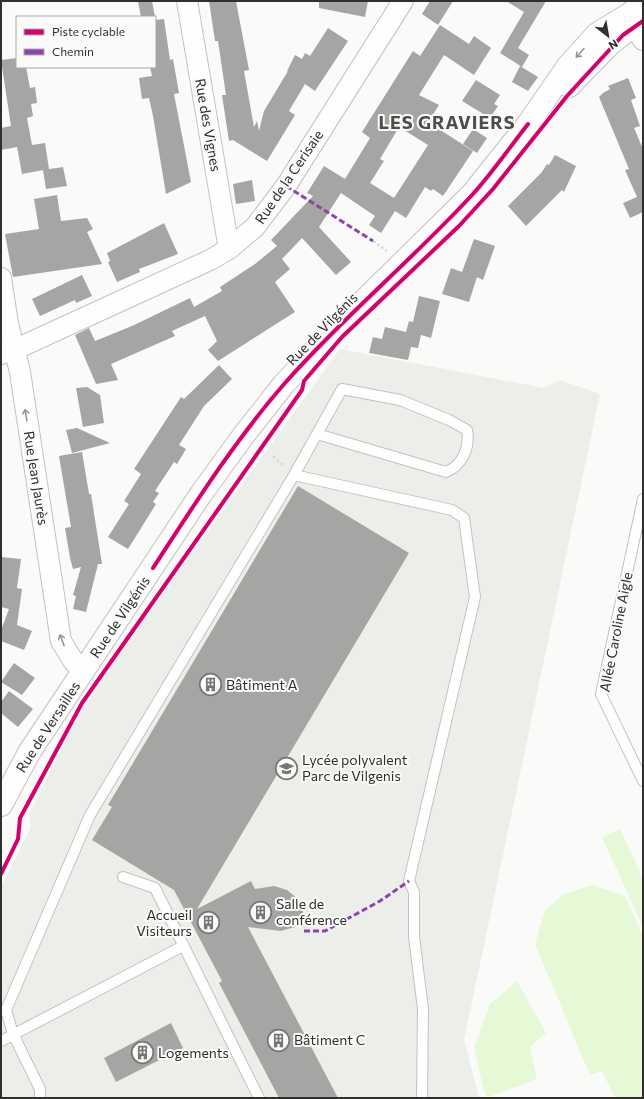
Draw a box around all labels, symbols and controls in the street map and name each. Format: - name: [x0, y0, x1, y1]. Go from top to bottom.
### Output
- legend: [16, 16, 156, 68]
- north arrow: [588, 16, 628, 56]
- text: Piste cyclable: [52, 24, 125, 38]
- text: N: [607, 37, 620, 53]
- text: Chemin: [52, 44, 94, 58]
- one-way arrow: [575, 48, 584, 58]
- street label: Rue des Vignes: [192, 77, 225, 173]
- district label: LES GRAVIERS: [379, 111, 516, 133]
- street label: Rue de la Cerisaie: [251, 126, 326, 227]
- street label: Rue de Vilgénis: [283, 289, 361, 369]
- one-way arrow: [22, 409, 30, 422]
- street label: Rue Jean Jaurès: [21, 430, 52, 526]
- street label: Allée Caroline Aigle: [596, 570, 635, 693]
- street label: Rue de Vilgénis: [86, 573, 153, 661]
- one-way arrow: [58, 633, 65, 646]
- building icon: Bâtiment A: [198, 672, 224, 698]
- place label: Bâtiment A: [226, 676, 298, 693]
- street label: Rue de Versailles: [12, 678, 83, 775]
- place label: Lycée polyvalent Parc de Vilgenis: [302, 751, 408, 784]
- school or university icon: Lycée polyvalent Parc de Vilgenis: [274, 755, 300, 781]
- place label: Salle de conférence: [276, 895, 347, 928]
- building icon: Salle de conférence: [248, 899, 274, 925]
- place label: Accueil Visiteurs: [136, 906, 192, 939]
- building icon: Accueil Visiteurs: [195, 910, 221, 936]
- building icon: Bâtiment C: [265, 1027, 291, 1053]
- place label: Bâtiment C: [294, 1031, 365, 1048]
- building icon: Logements: [130, 1040, 156, 1066]
- place label: Logements: [158, 1044, 229, 1061]

